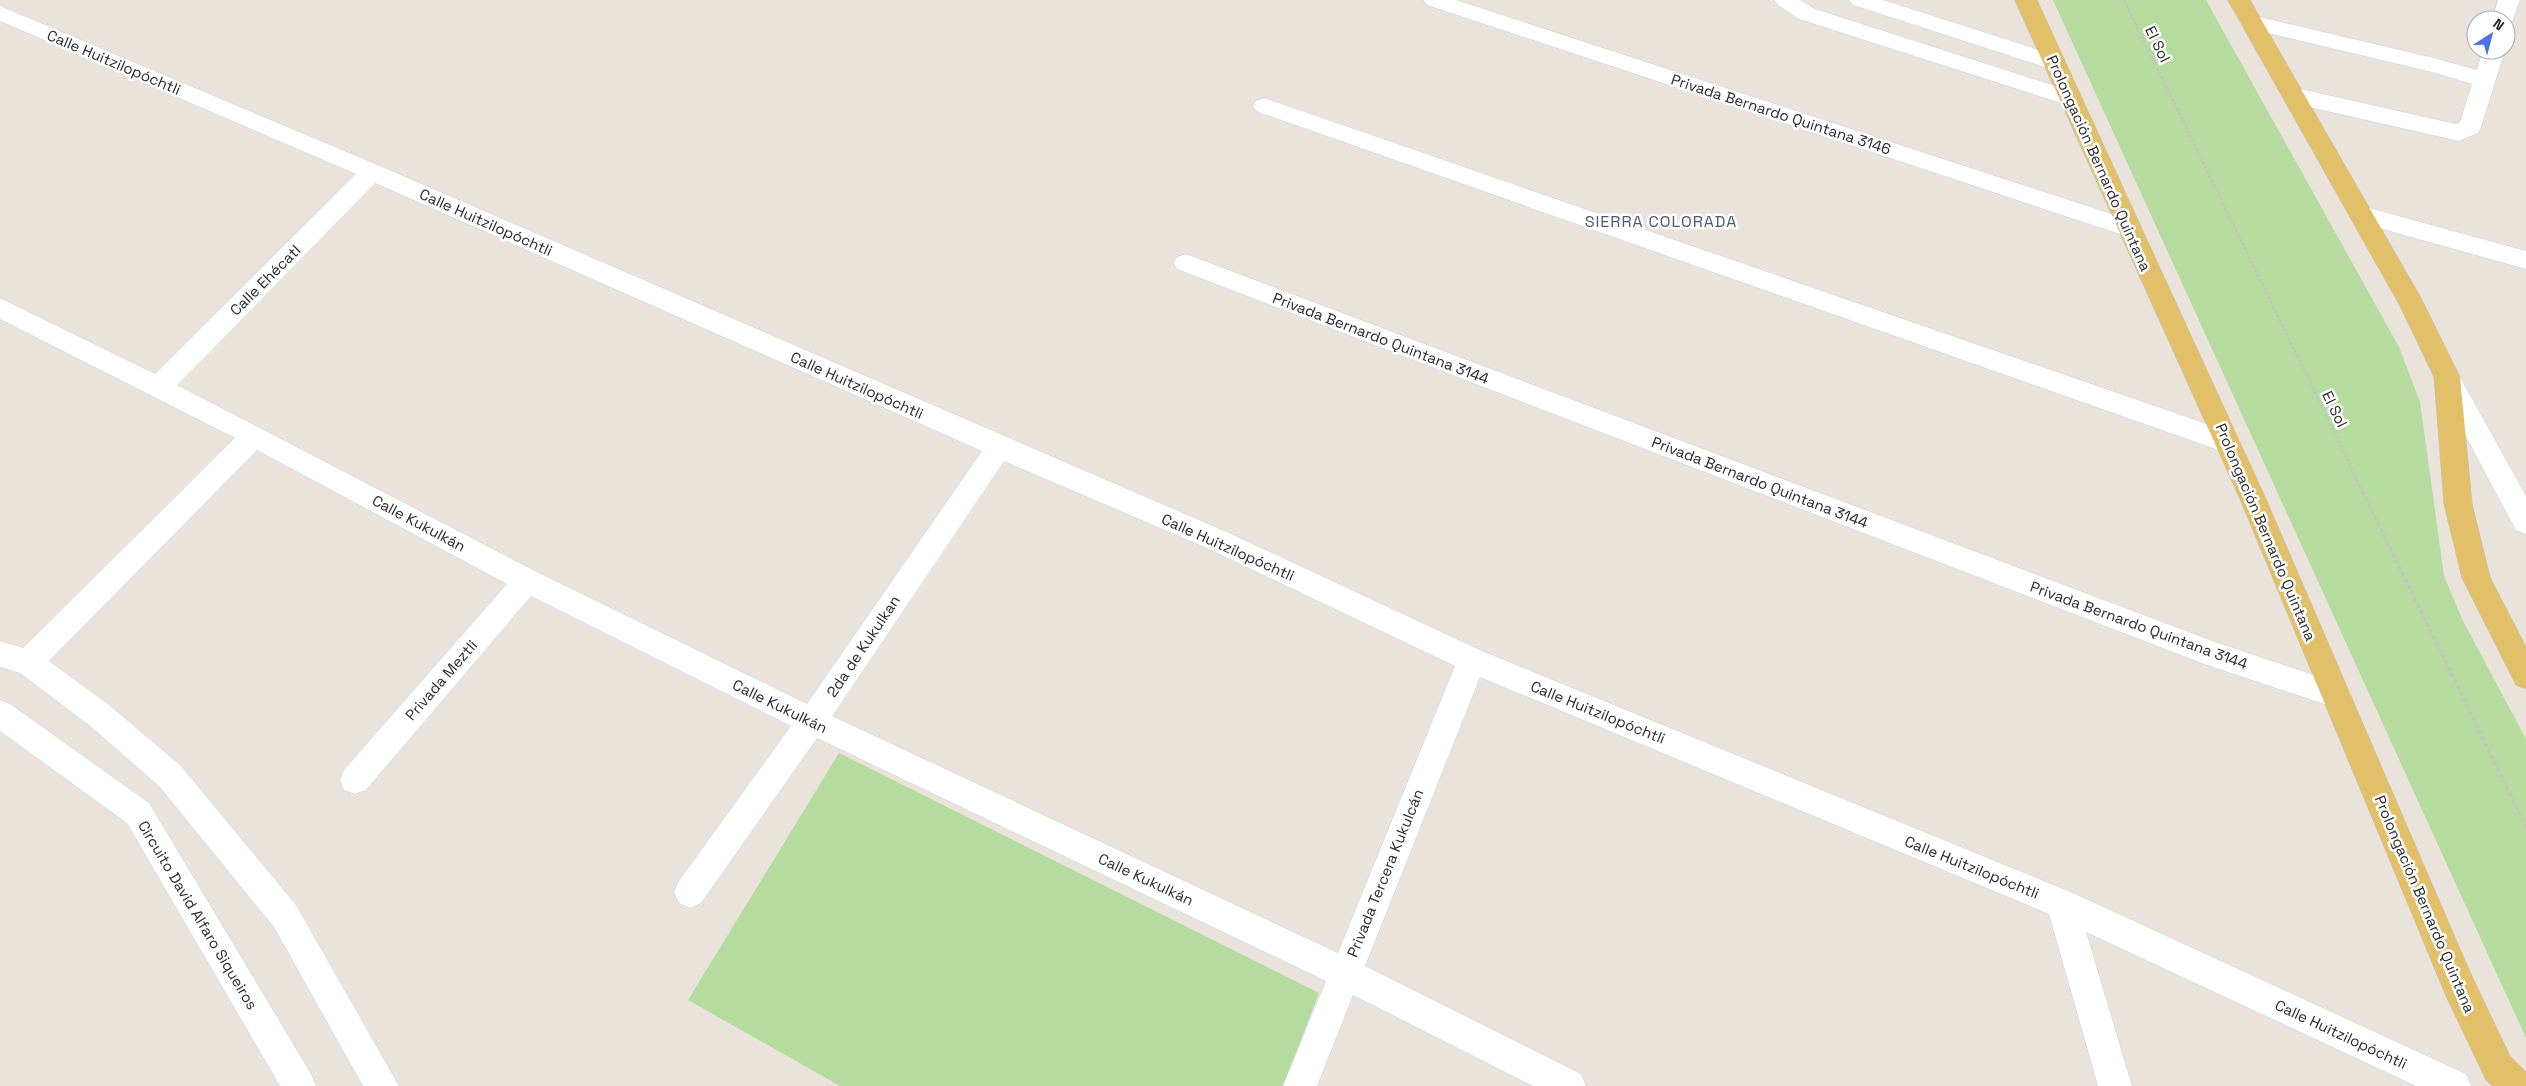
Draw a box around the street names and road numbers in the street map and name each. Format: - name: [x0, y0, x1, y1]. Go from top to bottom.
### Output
- street label: El Sol: [2141, 23, 2175, 65]
- street label: Calle Huitzilopóchtli: [44, 25, 184, 99]
- street label: Prolongación Bernardo Quintana: [2043, 52, 2156, 274]
- street label: Privada Bernardo Quintana 3146: [1669, 69, 1893, 159]
- street label: Calle Huitzilopóchtli: [417, 184, 555, 260]
- street label: Calle Ehécatl: [226, 241, 304, 319]
- street label: Privada Bernardo Quintana 3144: [1270, 288, 1492, 388]
- street label: Calle Huitzilopóchtli: [788, 347, 926, 423]
- street label: El Sol: [2318, 388, 2352, 430]
- street label: Prolongación Bernardo Quintana: [2211, 420, 2321, 644]
- street label: Privada Bernardo Quintana 3144: [1649, 432, 1871, 532]
- street label: Calle Kukulkán: [369, 490, 469, 556]
- street label: Calle Huitzilopóchtli: [1159, 509, 1297, 585]
- street label: Privada Bernardo Quintana 3144: [2028, 577, 2250, 673]
- street label: 2da de Kukulkan: [822, 592, 904, 700]
- street label: Privada Meztli: [401, 636, 481, 724]
- street label: Calle Kukulkán: [729, 675, 831, 737]
- street label: Calle Huitzilopóchtli: [1528, 676, 1668, 748]
- street label: Privada Tercera Kukulcán: [1343, 786, 1427, 960]
- street label: Prolongación Bernardo Quintana: [2370, 792, 2480, 1016]
- street label: Circuito David Alfaro Siqueiros: [134, 817, 262, 1013]
- street label: Calle Huitzilopóchtli: [1902, 831, 2042, 903]
- street label: Calle Kukulkán: [1095, 849, 1197, 909]
- street label: Calle Huitzilopóchtli: [2272, 995, 2410, 1073]

